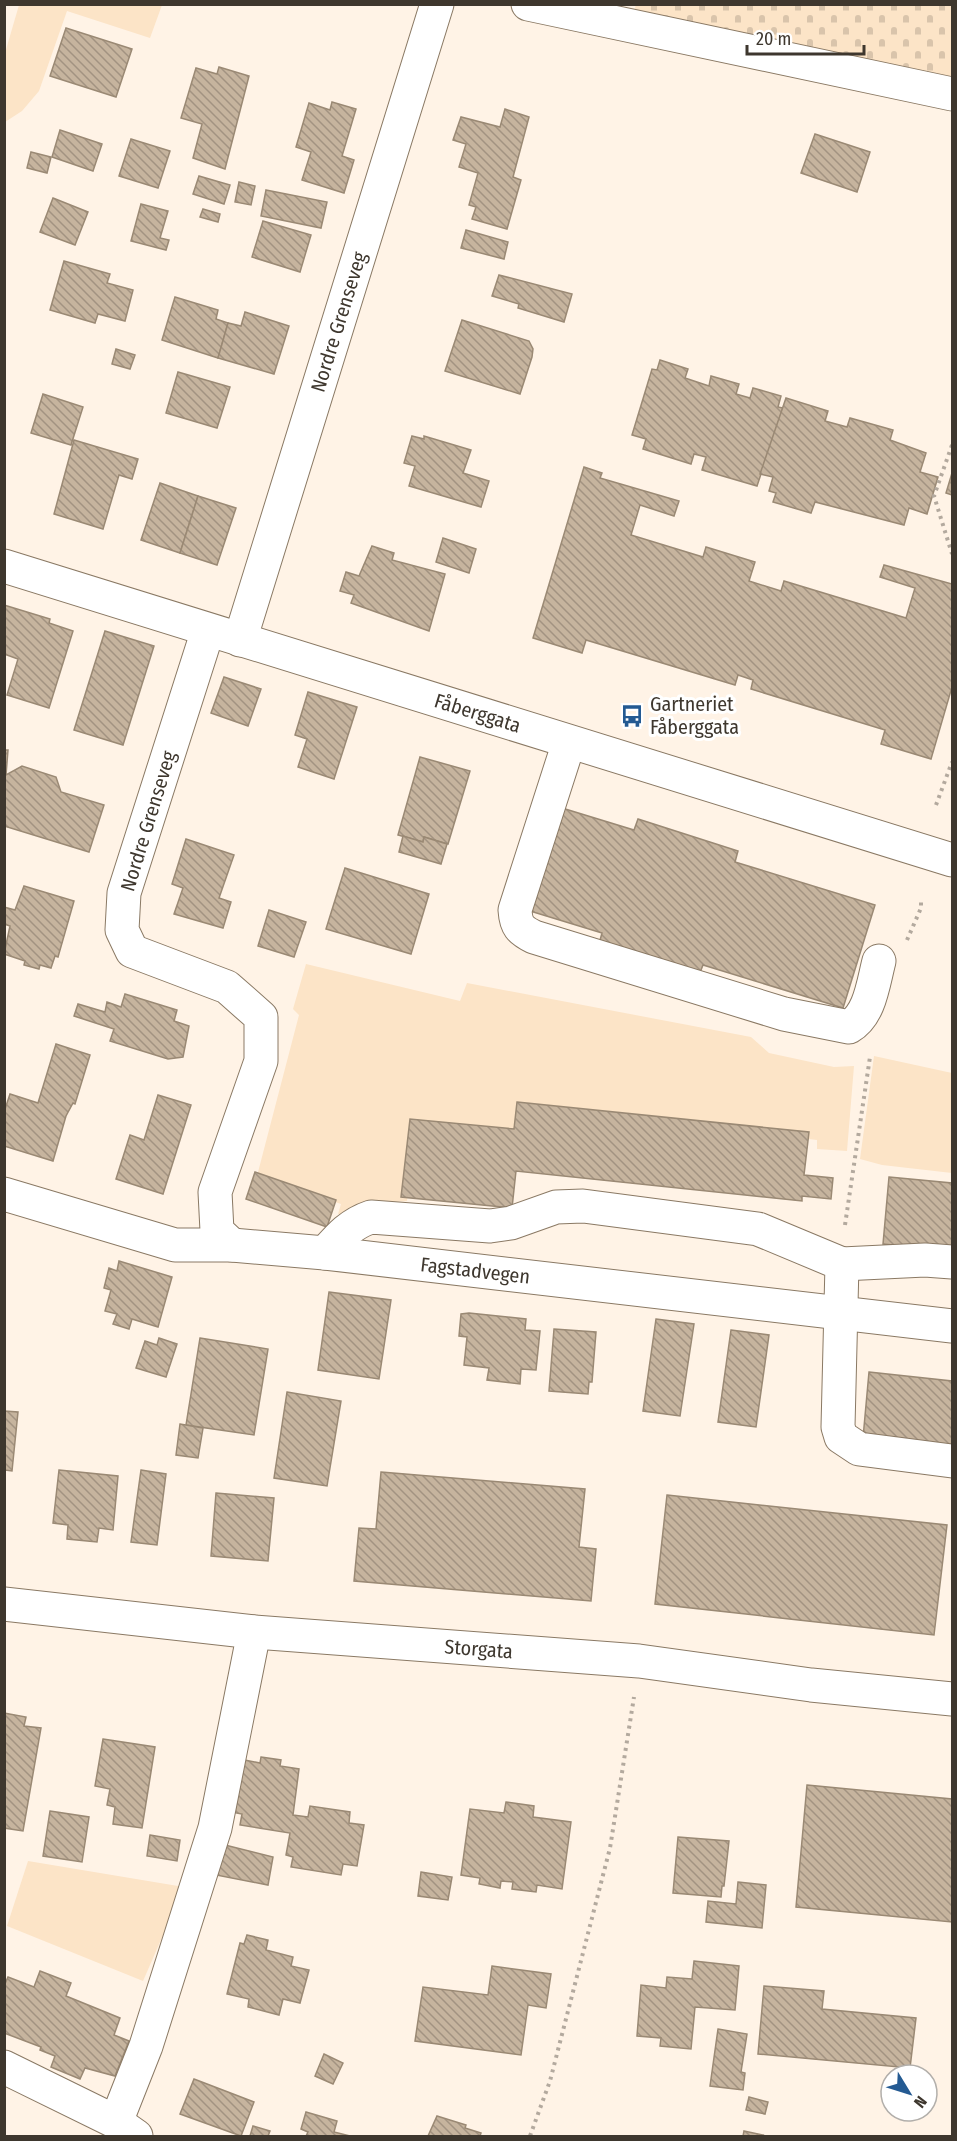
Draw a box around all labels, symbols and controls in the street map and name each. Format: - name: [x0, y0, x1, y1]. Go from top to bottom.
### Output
- scale bar: [747, 18, 864, 56]
- text: 20 m: [756, 28, 791, 50]
- street label: Nordre Grenseveg: [306, 248, 372, 395]
- street label: Fåberggata: [432, 688, 524, 738]
- place label: Gartneriet Fåberggata: [650, 692, 739, 739]
- bus stop icon: Gartneriet Fåberggata: [619, 703, 645, 729]
- street label: Nordre Grenseveg: [115, 747, 181, 894]
- street label: Fagstadvegen: [419, 1252, 531, 1289]
- street label: Storgata: [444, 1634, 514, 1663]
- north arrow: [879, 2063, 939, 2123]
- text: N: [910, 2092, 931, 2112]

